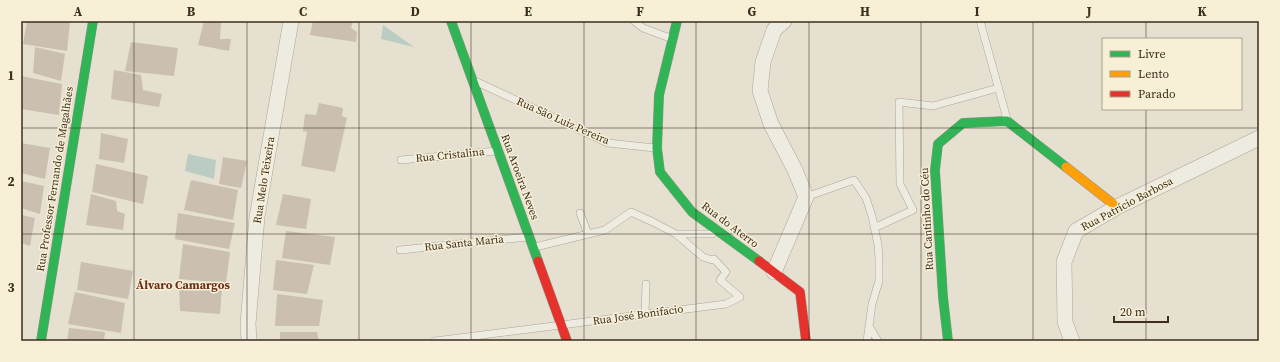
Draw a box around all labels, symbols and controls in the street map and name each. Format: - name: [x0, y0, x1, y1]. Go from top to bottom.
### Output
- text: A: [74, 3, 83, 20]
- text: B: [187, 3, 196, 20]
- text: C: [299, 3, 307, 20]
- text: D: [410, 3, 420, 20]
- text: E: [524, 3, 532, 20]
- text: F: [636, 3, 644, 20]
- text: G: [748, 3, 757, 20]
- text: H: [860, 3, 870, 20]
- text: I: [974, 3, 980, 20]
- text: J: [1085, 3, 1092, 20]
- text: K: [1197, 3, 1207, 20]
- legend: [1102, 38, 1242, 110]
- text: Livre: [1138, 46, 1166, 62]
- text: Lento: [1138, 66, 1169, 82]
- text: 1: [7, 67, 15, 84]
- street label: Rua Professor Fernando de Magalhães: [33, 85, 77, 273]
- text: Parado: [1138, 86, 1176, 102]
- street label: Rua São Luiz Pereira: [514, 94, 612, 148]
- street label: Rua Aroeira Neves: [498, 132, 543, 222]
- street label: Rua Melo Teixeira: [250, 135, 278, 225]
- street label: Rua Cristalina: [415, 144, 486, 166]
- street label: Rua Cantinho do Céu: [917, 166, 937, 271]
- text: 2: [7, 173, 15, 190]
- street label: Rua Patrício Barbosa: [1078, 173, 1176, 235]
- street label: Rua do Aterro: [698, 199, 762, 251]
- street label: Rua Santa Maria: [423, 231, 505, 255]
- district label: Álvaro Camargos: [136, 277, 230, 293]
- text: 3: [7, 279, 15, 296]
- scale bar: [1114, 298, 1168, 324]
- street label: Rua José Bonifacio: [592, 301, 684, 329]
- text: 20 m: [1120, 304, 1146, 320]

